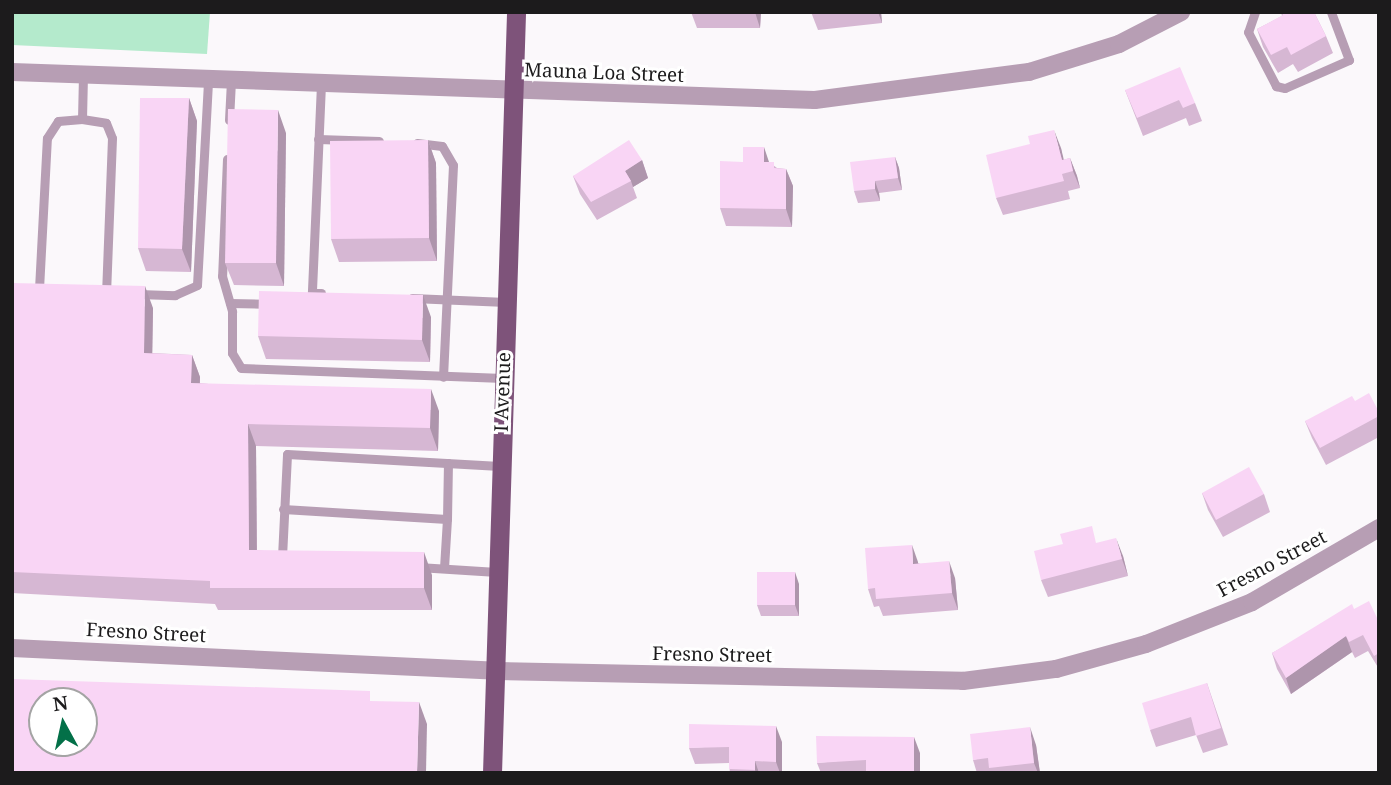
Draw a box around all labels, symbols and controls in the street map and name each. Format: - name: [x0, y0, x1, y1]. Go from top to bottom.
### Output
- street label: Mauna Loa Street: [524, 59, 684, 87]
- street label: I Avenue: [490, 352, 516, 432]
- street label: Fresno Street: [1214, 526, 1330, 602]
- street label: Fresno Street: [85, 618, 207, 648]
- street label: Fresno Street: [652, 643, 772, 667]
- north arrow: [28, 687, 98, 757]
- text: N: [51, 689, 70, 717]

